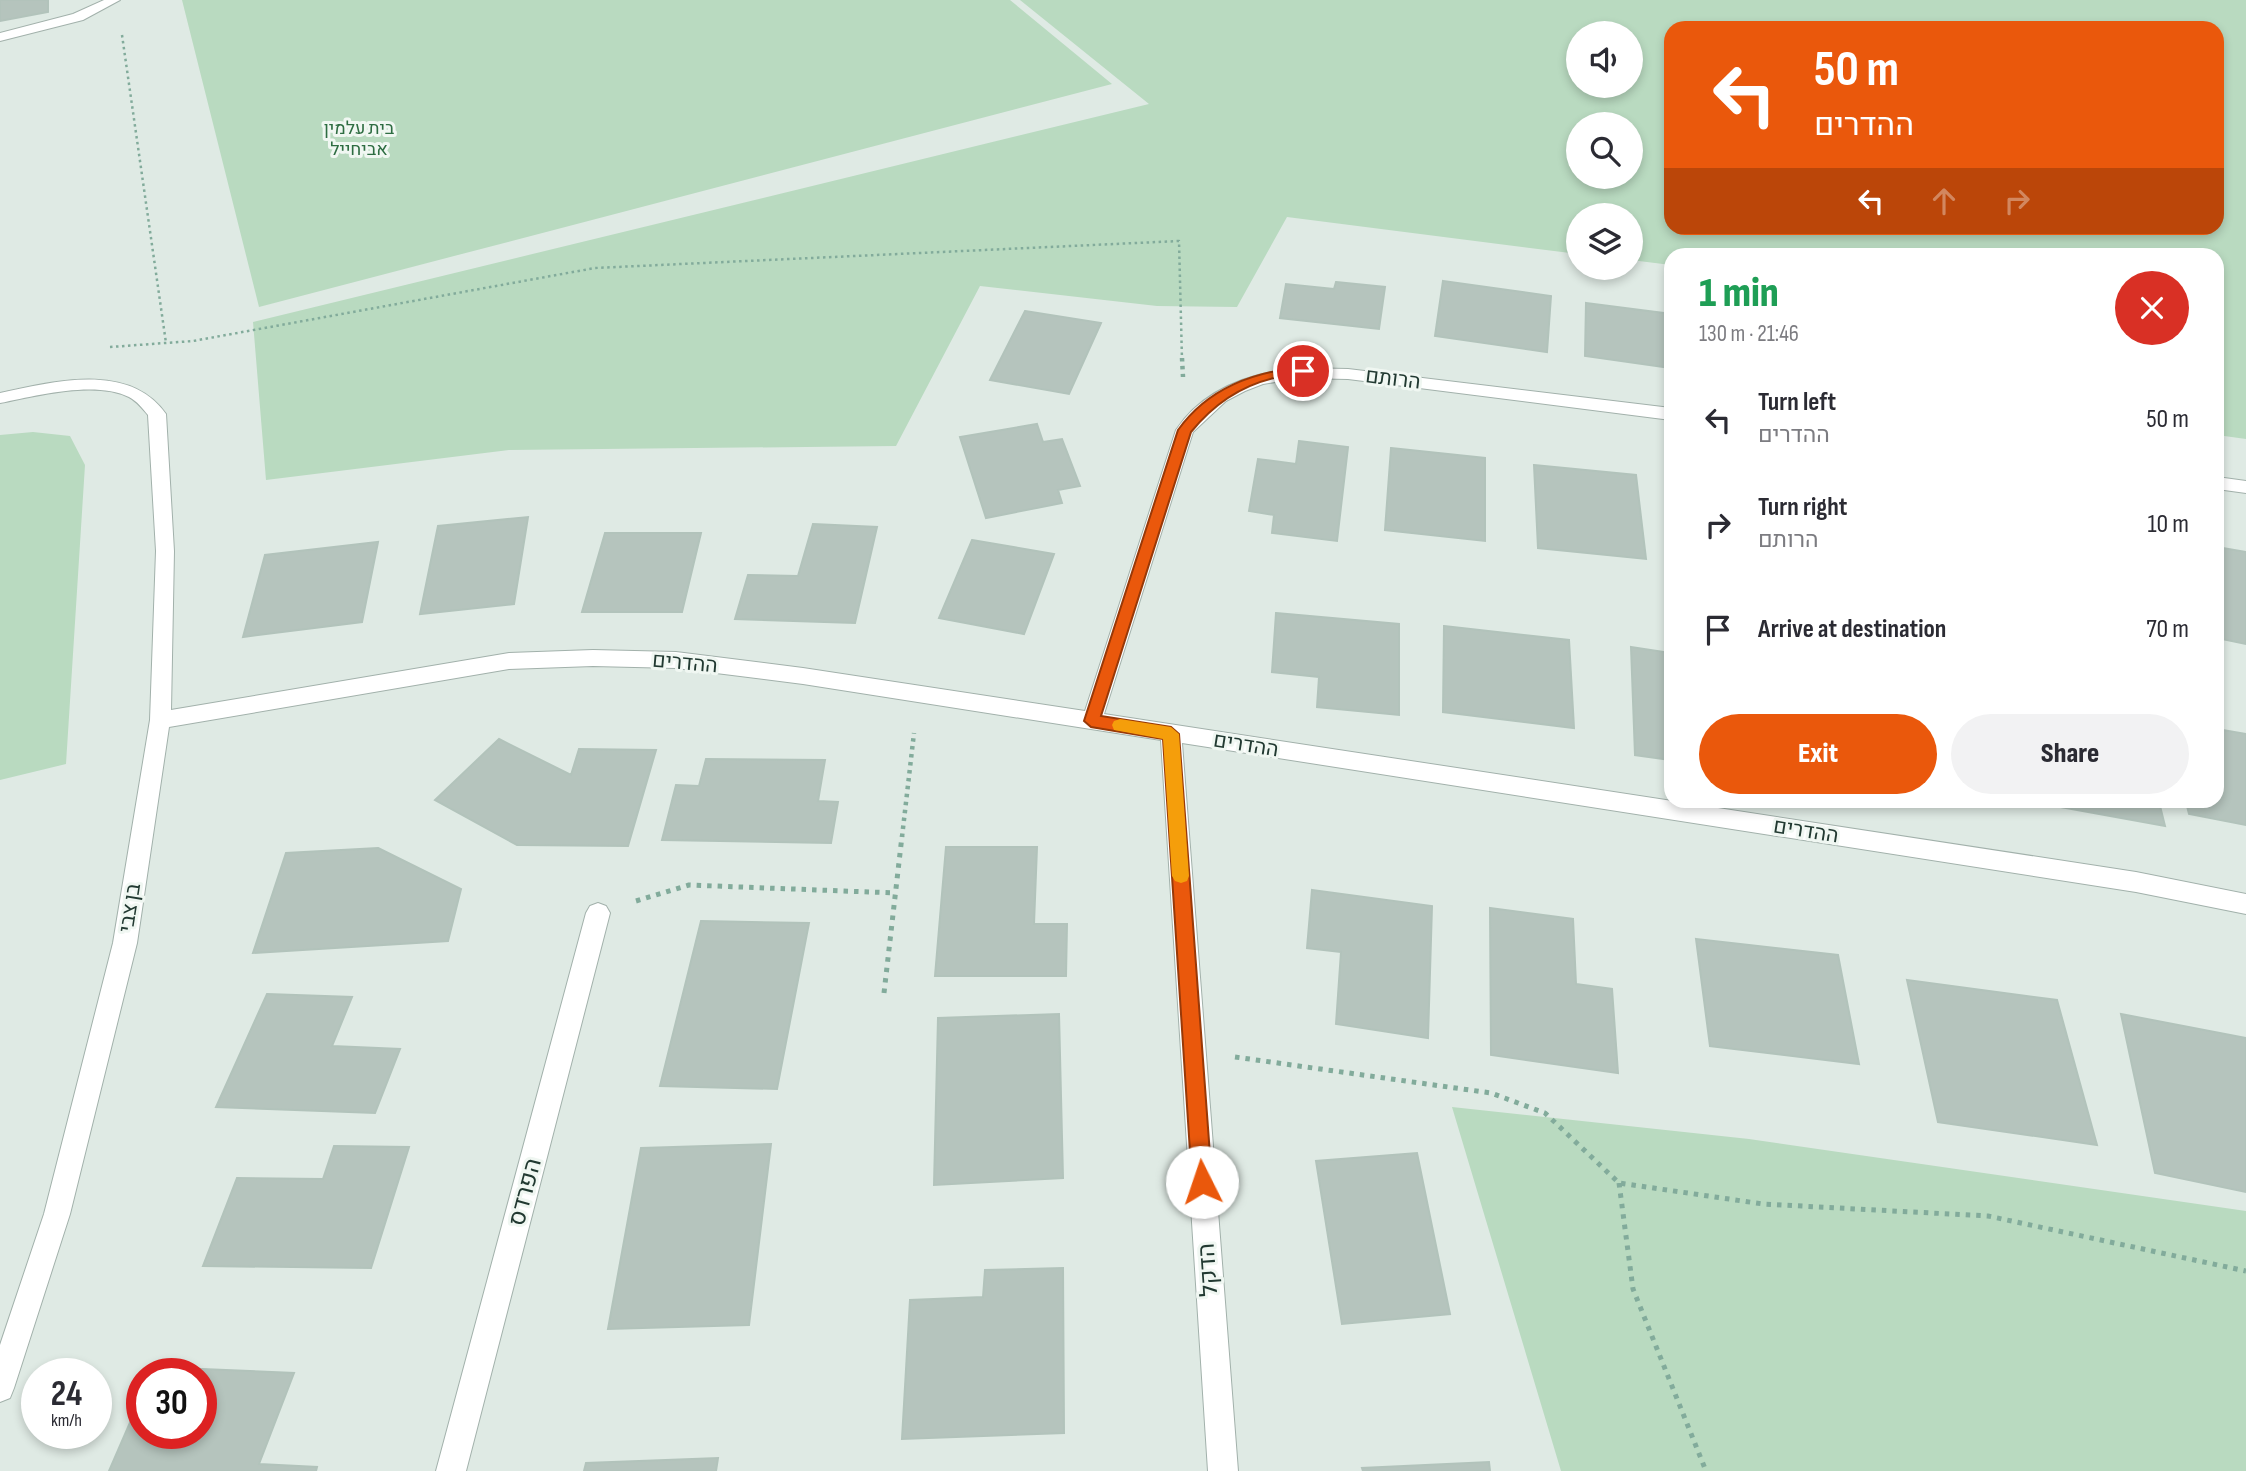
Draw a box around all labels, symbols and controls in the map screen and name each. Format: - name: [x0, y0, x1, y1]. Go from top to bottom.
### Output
- map controls: [1566, 21, 1643, 280]
- button: sound: [1566, 21, 1643, 98]
- text: 50 m: [1814, 41, 1899, 100]
- icon: left: [1699, 49, 1790, 140]
- text: ההדרים: [1814, 106, 1914, 145]
- button: search: [1566, 112, 1643, 189]
- park label: בית עלמין אביחייל: [324, 118, 395, 160]
- icon: left: [1852, 182, 1890, 220]
- icon: ahead: [1925, 182, 1963, 220]
- icon: right: [1998, 182, 2036, 220]
- button: layers: [1566, 203, 1643, 280]
- text: 1 min: [1699, 268, 1779, 319]
- button: close: [2115, 271, 2189, 345]
- text: 130 m · 21:46: [1699, 320, 1799, 348]
- pin: [1273, 341, 1333, 401]
- icon: arrive: [1284, 352, 1322, 390]
- street label: הרותם: [1364, 363, 1422, 395]
- text: Turn left: [1758, 387, 1836, 418]
- icon: left: [1699, 401, 1737, 439]
- text: 50 m: [2146, 404, 2189, 435]
- text: ההדרים: [1758, 421, 1830, 449]
- text: Turn right: [1758, 492, 1847, 523]
- icon: right: [1699, 506, 1737, 544]
- text: 10 m: [2147, 509, 2189, 540]
- text: הרותם: [1758, 526, 1819, 554]
- icon: arrive: [1699, 611, 1737, 649]
- text: Arrive at destination: [1758, 614, 1946, 645]
- text: 70 m: [2146, 614, 2189, 645]
- street label: ההדרים: [651, 648, 719, 678]
- button: Exit: [1699, 714, 1937, 794]
- button: Share: [1951, 714, 2189, 794]
- street label: ההדרים: [1212, 728, 1280, 762]
- street label: ההדרים: [1772, 814, 1840, 848]
- street label: בן צבי: [114, 882, 146, 934]
- position arrow: [1165, 1145, 1239, 1219]
- street label: הפרדס: [502, 1155, 548, 1229]
- street label: הדקל: [1192, 1242, 1224, 1298]
- speed limit sign: 30: [126, 1358, 217, 1449]
- text: 24: [51, 1373, 82, 1416]
- text: km/h: [51, 1410, 82, 1431]

